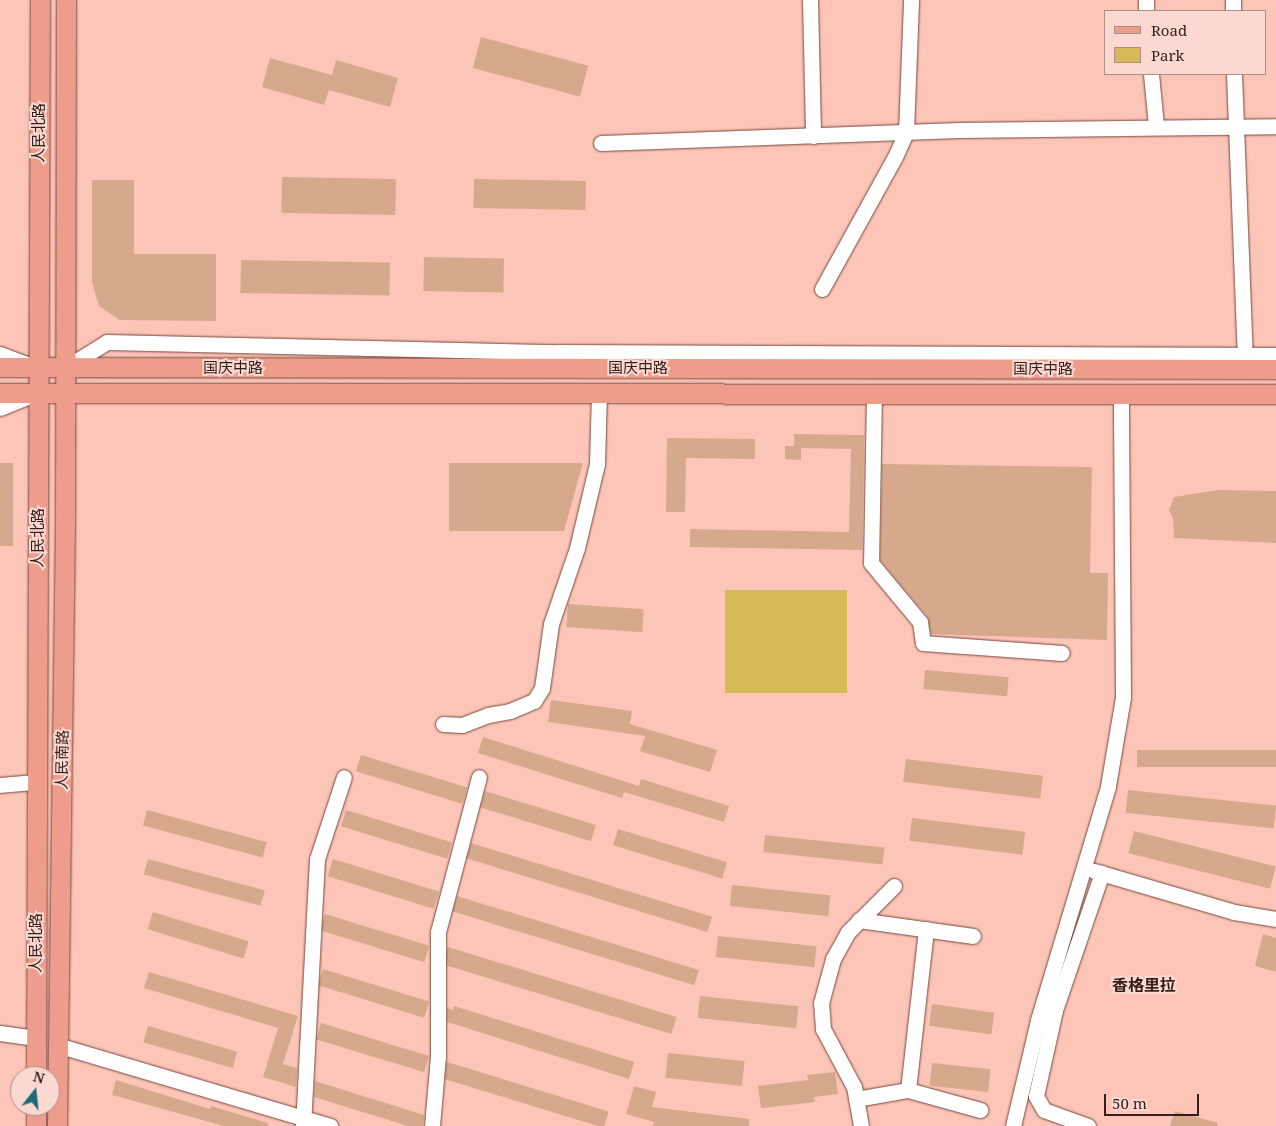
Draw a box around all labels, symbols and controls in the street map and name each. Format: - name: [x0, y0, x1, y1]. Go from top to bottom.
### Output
- legend: [1104, 10, 1266, 75]
- text: Road: [1151, 20, 1187, 40]
- text: Park: [1151, 45, 1184, 65]
- street label: 人民北路: [30, 103, 48, 163]
- street label: 国庆中路: [203, 359, 263, 377]
- street label: 国庆中路: [608, 359, 668, 377]
- street label: 国庆中路: [1013, 360, 1073, 378]
- street label: 人民北路: [29, 508, 47, 568]
- street label: 人民南路: [52, 730, 72, 790]
- street label: 人民北路: [27, 913, 45, 973]
- district label: 香格里拉: [1112, 975, 1176, 995]
- north arrow: [10, 1066, 60, 1116]
- text: N: [31, 1066, 47, 1088]
- scale bar: [1106, 1084, 1201, 1116]
- text: 50 m: [1112, 1093, 1147, 1113]

